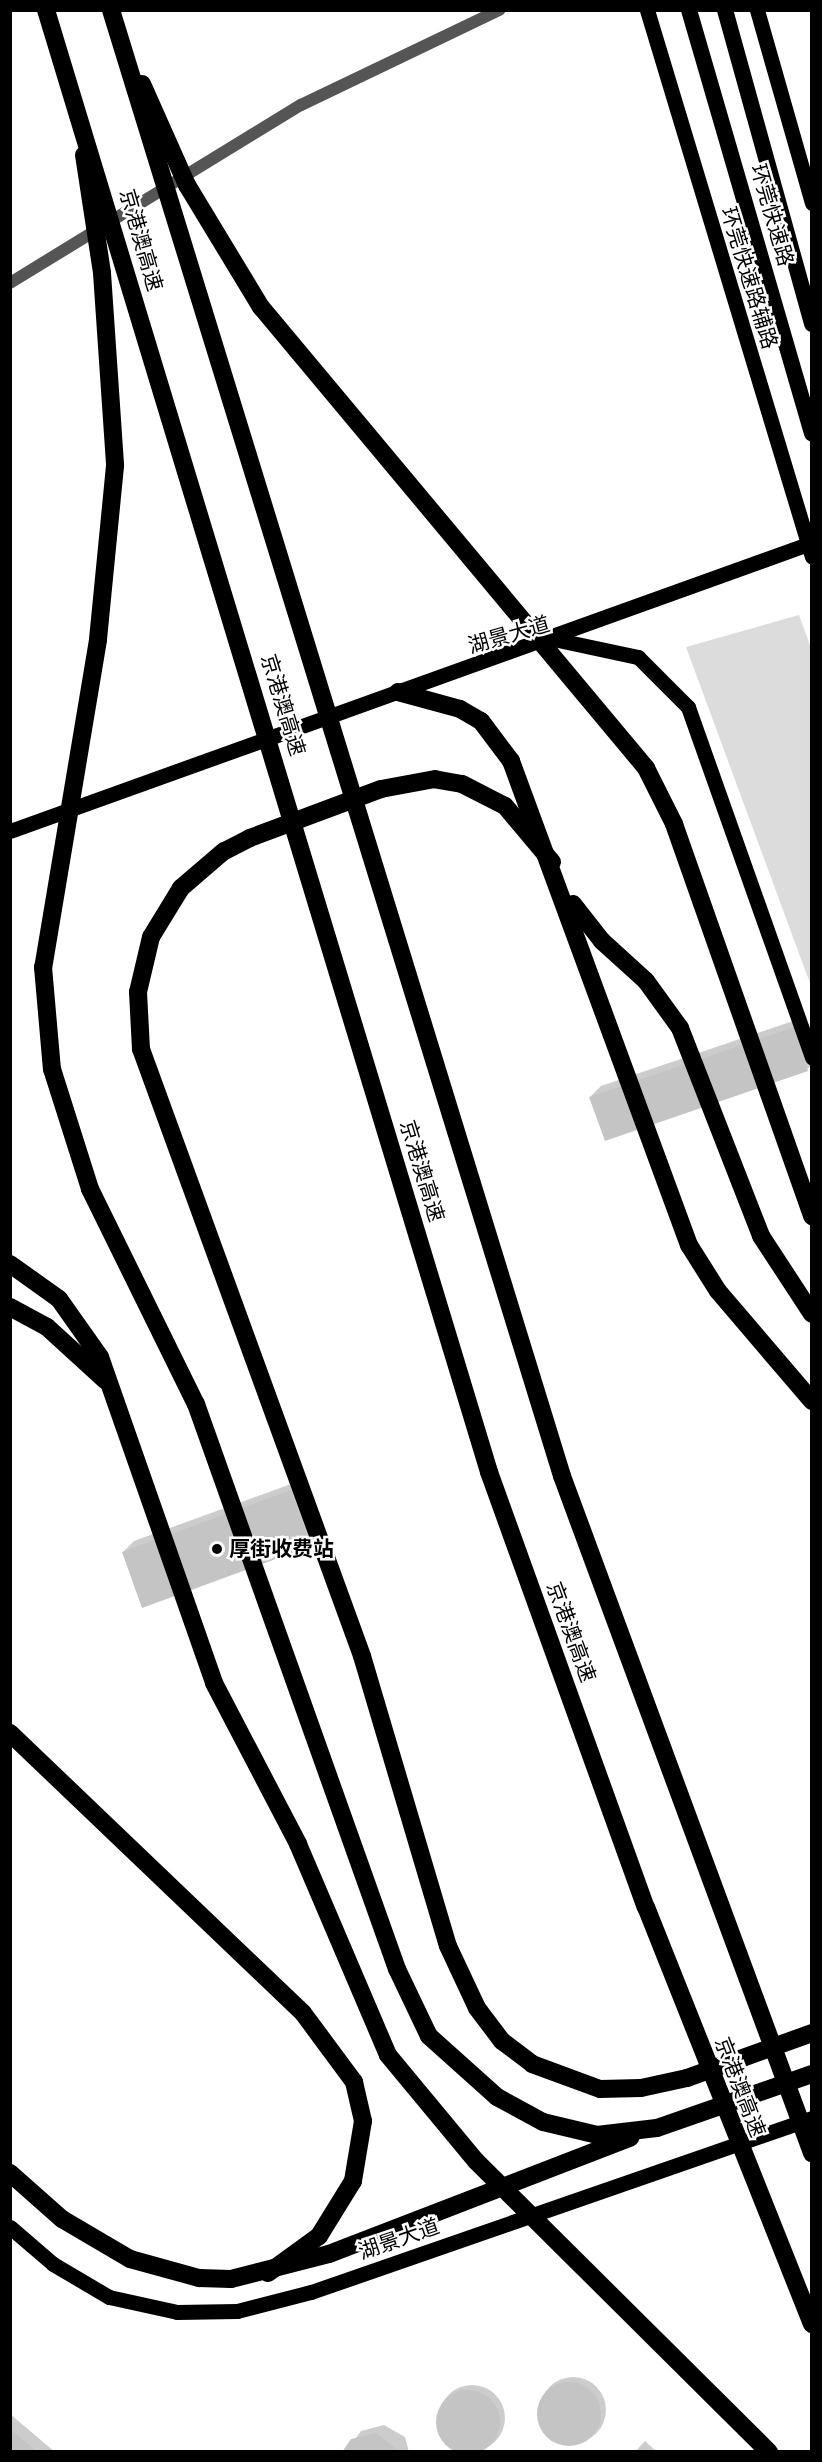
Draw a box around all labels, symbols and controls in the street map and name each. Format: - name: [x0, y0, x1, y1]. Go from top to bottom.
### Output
- street label: 环莞快速路: [745, 161, 799, 269]
- street label: 京港澳高速: [114, 186, 168, 294]
- street label: 环莞快速路辅路: [715, 204, 783, 352]
- street label: 湖景大道: [465, 611, 553, 659]
- street label: 京港澳高速: [256, 651, 310, 759]
- street label: 京港澳高速: [395, 1117, 449, 1225]
- place label: 厚街收费站: [229, 1536, 334, 1562]
- marker: 厚街收费站: [210, 1542, 224, 1556]
- street label: 京港澳高速: [541, 1578, 601, 1686]
- street label: 京港澳高速: [709, 2033, 771, 2141]
- street label: 湖景大道: [355, 2213, 443, 2265]

